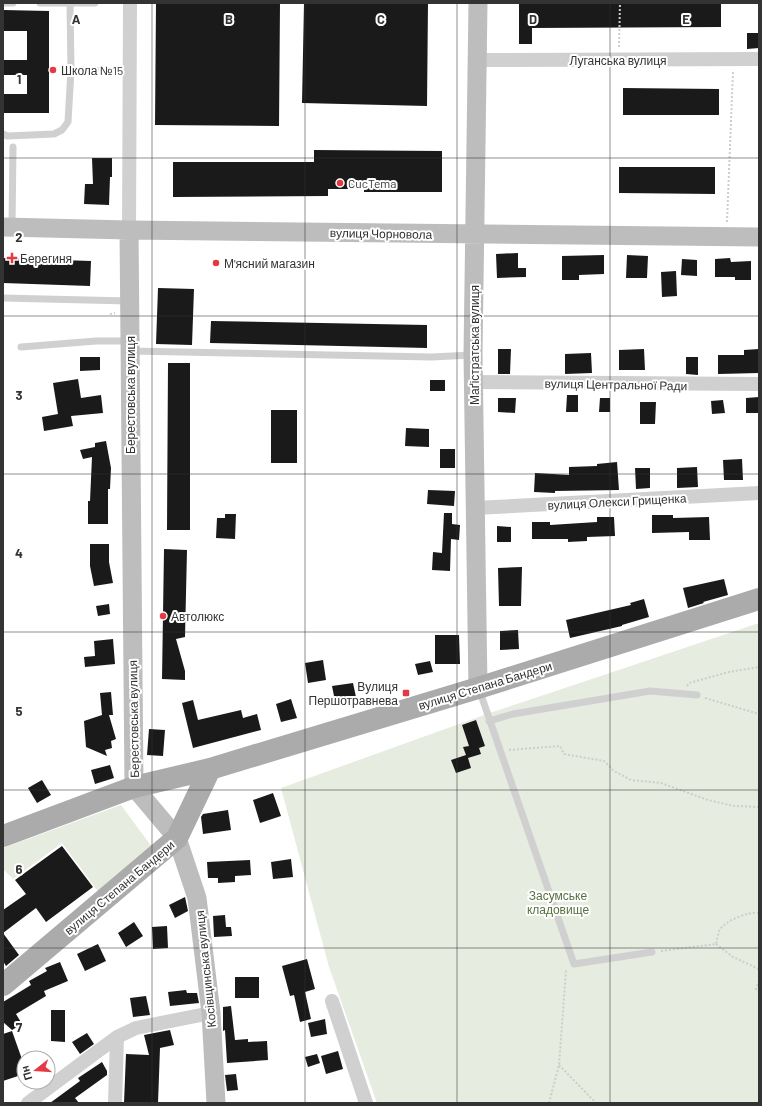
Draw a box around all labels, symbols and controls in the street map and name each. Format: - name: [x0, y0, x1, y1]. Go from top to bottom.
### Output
- text: A: [72, 11, 81, 27]
- text: B: [225, 11, 233, 27]
- text: C: [377, 11, 385, 27]
- text: D: [529, 11, 537, 27]
- text: E: [682, 11, 690, 27]
- street label: Луганська вулиця: [569, 53, 667, 68]
- place label: Школа №15: [61, 63, 123, 77]
- marker: Школа №15: [48, 65, 58, 75]
- text: 1: [17, 71, 21, 87]
- place label: CucTema: [348, 176, 396, 190]
- marker: CucTema: [335, 178, 345, 188]
- street label: вулиця Чорновола: [330, 225, 433, 242]
- text: 2: [15, 229, 23, 245]
- place label: Берегиня: [20, 251, 72, 266]
- marker: Берегиня: [7, 253, 17, 263]
- place label: М'ясний магазин: [224, 256, 315, 270]
- marker: М'ясний магазин: [211, 258, 221, 268]
- street label: Маґістратська вулиця: [467, 285, 482, 405]
- street label: Берестовська вулиця: [123, 336, 138, 454]
- street label: вулиця Центральної Ради: [545, 376, 687, 393]
- text: 3: [15, 387, 23, 403]
- street label: вулиця Олекси Грищенка: [547, 490, 687, 513]
- text: 4: [15, 545, 23, 561]
- place label: Автолюкс: [171, 609, 224, 623]
- marker: Автолюкс: [158, 611, 168, 621]
- street label: вулиця Степана Бандери: [416, 658, 554, 713]
- street label: Берестовська вулиця: [125, 660, 142, 778]
- place label: Вулиця Першотравнева: [309, 679, 398, 708]
- marker: Вулиця Першотравнева: [401, 688, 411, 698]
- text: 5: [15, 703, 23, 719]
- street label: вулиця Степана Бандери: [61, 837, 177, 938]
- text: 6: [16, 861, 23, 877]
- park label: Засумське кладовище: [527, 888, 589, 917]
- street label: Косівщинська вулиця: [192, 910, 219, 1028]
- text: 7: [16, 1019, 23, 1035]
- north arrow: [16, 1050, 56, 1090]
- text: Пн: [18, 1064, 34, 1082]

